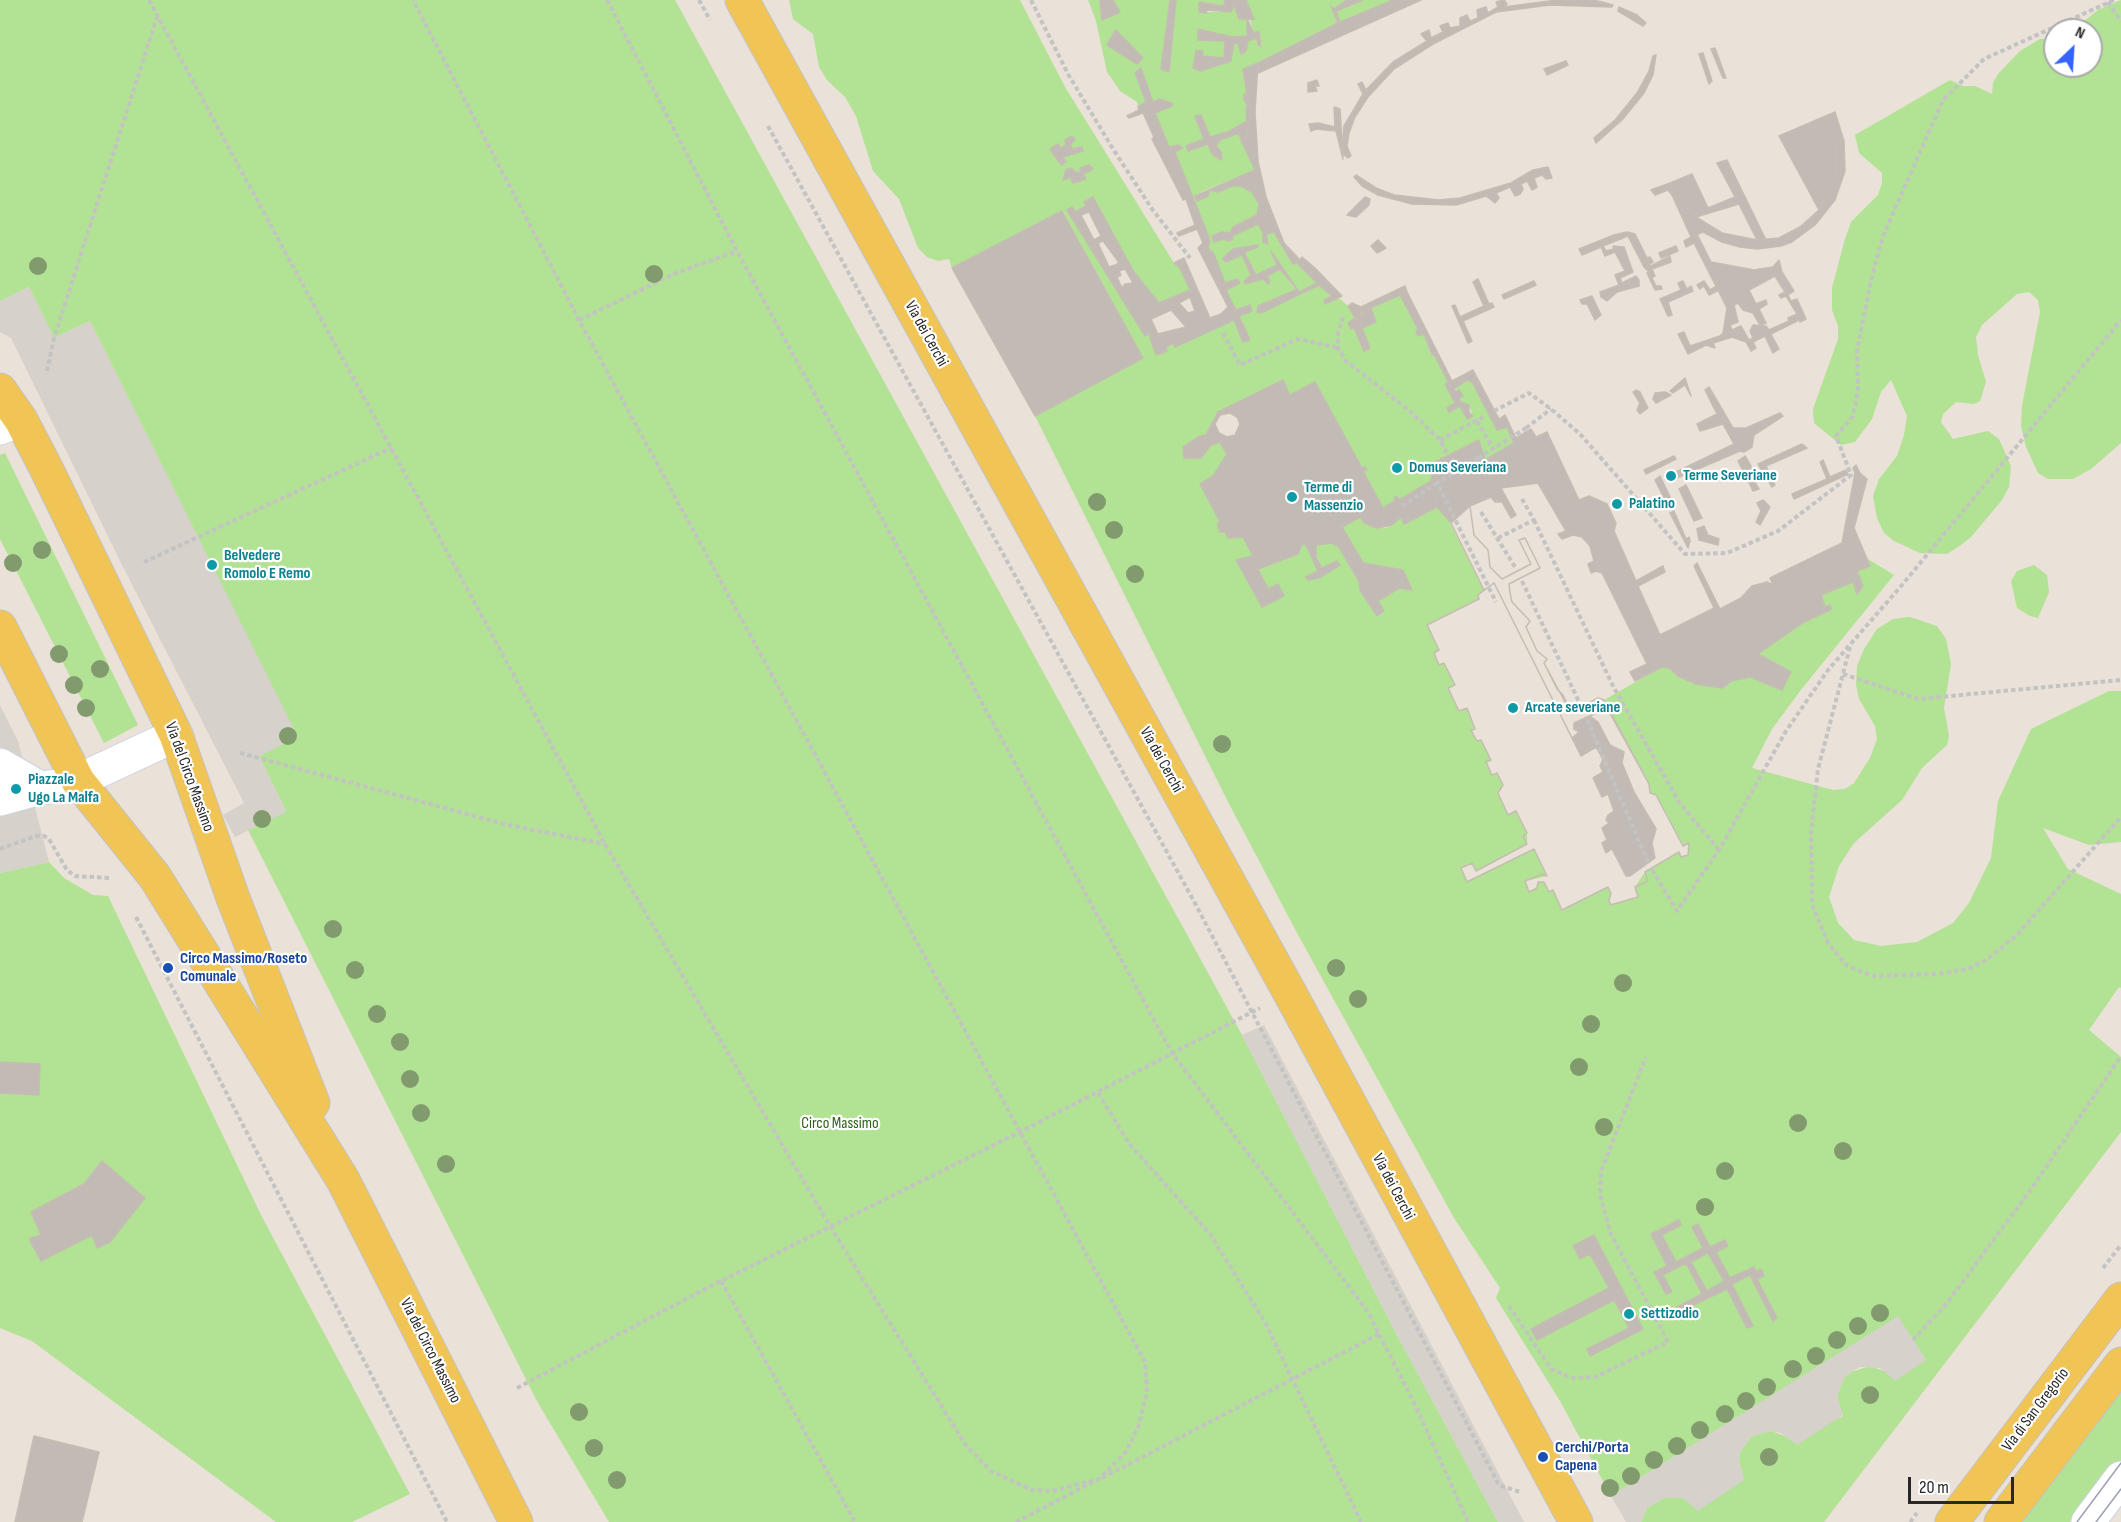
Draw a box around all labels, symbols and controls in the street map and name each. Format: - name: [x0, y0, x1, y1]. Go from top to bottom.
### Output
- north arrow: [2043, 18, 2103, 78]
- text: N: [2072, 23, 2088, 43]
- street label: Via dei Cerchi: [900, 298, 952, 370]
- place label: Domus Severiana: [1409, 458, 1506, 478]
- marker: Domus Severiana: [1390, 461, 1404, 475]
- place label: Terme Severiane: [1683, 466, 1777, 486]
- marker: Terme Severiane: [1664, 469, 1678, 483]
- place label: Terme di Massenzio: [1304, 478, 1363, 516]
- marker: Terme di Massenzio: [1285, 490, 1299, 504]
- place label: Palatino: [1629, 494, 1675, 514]
- marker: Palatino: [1610, 497, 1624, 511]
- place label: Belvedere Romolo E Remo: [224, 546, 310, 584]
- marker: Belvedere Romolo E Remo: [205, 558, 219, 572]
- place label: Arcate severiane: [1525, 698, 1620, 718]
- marker: Arcate severiane: [1506, 701, 1520, 715]
- street label: Via del Circo Massimo: [160, 720, 218, 834]
- street label: Via dei Cerchi: [1135, 724, 1187, 796]
- place label: Piazzale Ugo La Malfa: [28, 770, 99, 808]
- marker: Piazzale Ugo La Malfa: [9, 782, 23, 796]
- place label: Circo Massimo/Roseto Comunale: [180, 949, 307, 987]
- marker: Circo Massimo/Roseto Comunale: [161, 961, 175, 975]
- park label: Circo Massimo: [801, 1114, 879, 1134]
- street label: Via dei Cerchi: [1368, 1151, 1418, 1223]
- street label: Via del Circo Massimo: [395, 1295, 465, 1407]
- place label: Settizodio: [1641, 1304, 1699, 1324]
- marker: Settizodio: [1622, 1307, 1636, 1321]
- street label: Via di San Gregorio: [1998, 1365, 2074, 1455]
- place label: Cerchi/Porta Capena: [1555, 1438, 1628, 1476]
- marker: Cerchi/Porta Capena: [1536, 1450, 1550, 1464]
- scale bar: [1911, 1465, 2018, 1503]
- text: 20 m: [1919, 1477, 1949, 1498]

